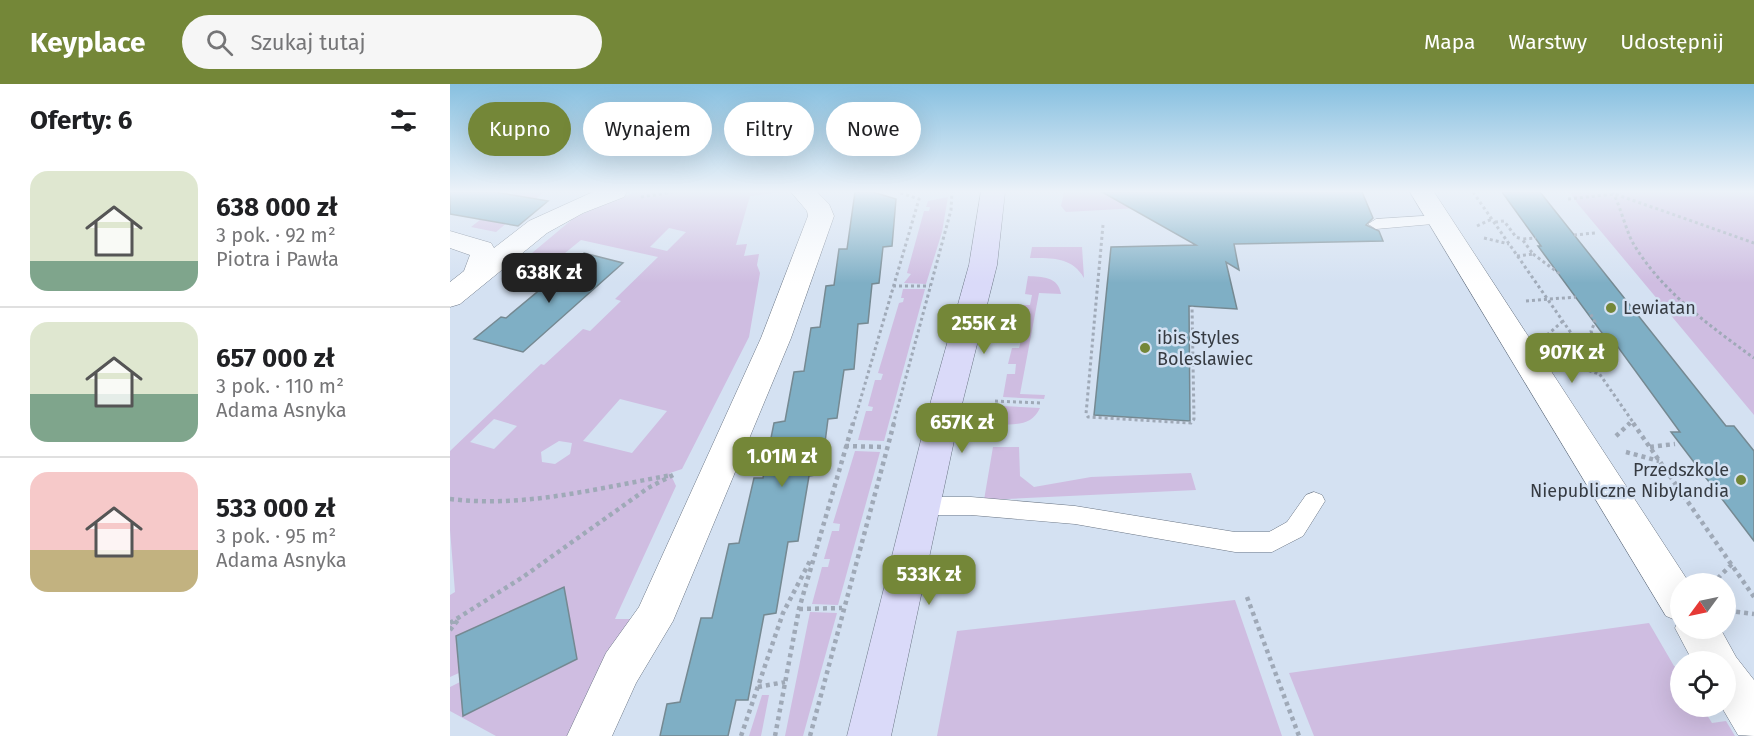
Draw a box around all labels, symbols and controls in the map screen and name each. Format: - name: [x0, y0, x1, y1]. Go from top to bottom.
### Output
- search box: [182, 15, 602, 69]
- text: Keyplace: [30, 26, 146, 59]
- icon: search: [203, 26, 236, 59]
- text: Szukaj tutaj: [251, 29, 366, 56]
- text: Mapa: [1424, 29, 1475, 55]
- text: Warstwy: [1508, 29, 1587, 55]
- text: Udostępnij: [1620, 29, 1724, 55]
- chip: Kupno: [468, 102, 571, 156]
- chip: Wynajem: [583, 102, 712, 156]
- chip: Filtry: [724, 102, 814, 156]
- chip: Nowe: [826, 102, 921, 156]
- icon: filters: [387, 104, 420, 137]
- text: Oferty: 6: [30, 105, 132, 136]
- text: 638 000 zł: [216, 192, 338, 223]
- icon: home: [78, 195, 150, 267]
- text: 3 pok. · 92 m²: [216, 223, 336, 247]
- text: Piotra i Pawła: [216, 247, 339, 271]
- pin: 638K zł: [494, 253, 604, 304]
- text: 638K zł: [516, 260, 582, 284]
- place label: Lewiatan: [1623, 297, 1696, 319]
- marker: Lewiatan: [1604, 301, 1618, 315]
- pin: 255K zł: [929, 304, 1039, 355]
- text: 255K zł: [951, 311, 1017, 335]
- place label: ibis Styles Boleslawiec: [1157, 327, 1254, 370]
- pin: 907K zł: [1517, 333, 1627, 384]
- text: 907K zł: [1539, 340, 1605, 364]
- marker: ibis Styles Boleslawiec: [1138, 341, 1152, 355]
- text: 657 000 zł: [216, 343, 335, 374]
- icon: home: [78, 346, 150, 418]
- text: 3 pok. · 110 m²: [216, 374, 344, 398]
- text: Adama Asnyka: [216, 398, 347, 422]
- pin: 657K zł: [907, 403, 1017, 454]
- text: 657K zł: [930, 410, 994, 434]
- pin: 1.01M zł: [720, 437, 844, 488]
- text: 1.01M zł: [747, 444, 817, 468]
- place label: Przedszkole Niepubliczne Nibylandia: [1530, 459, 1729, 502]
- marker: Przedszkole Niepubliczne Nibylandia: [1734, 473, 1748, 487]
- text: 533 000 zł: [216, 493, 336, 524]
- icon: home: [78, 496, 150, 568]
- text: 3 pok. · 95 m²: [216, 524, 336, 548]
- text: Adama Asnyka: [216, 548, 347, 572]
- pin: 533K zł: [874, 555, 984, 606]
- text: 533K zł: [897, 562, 961, 586]
- north arrow: [1670, 573, 1736, 639]
- map controls: [1670, 573, 1736, 717]
- button: locate: [1670, 651, 1736, 717]

